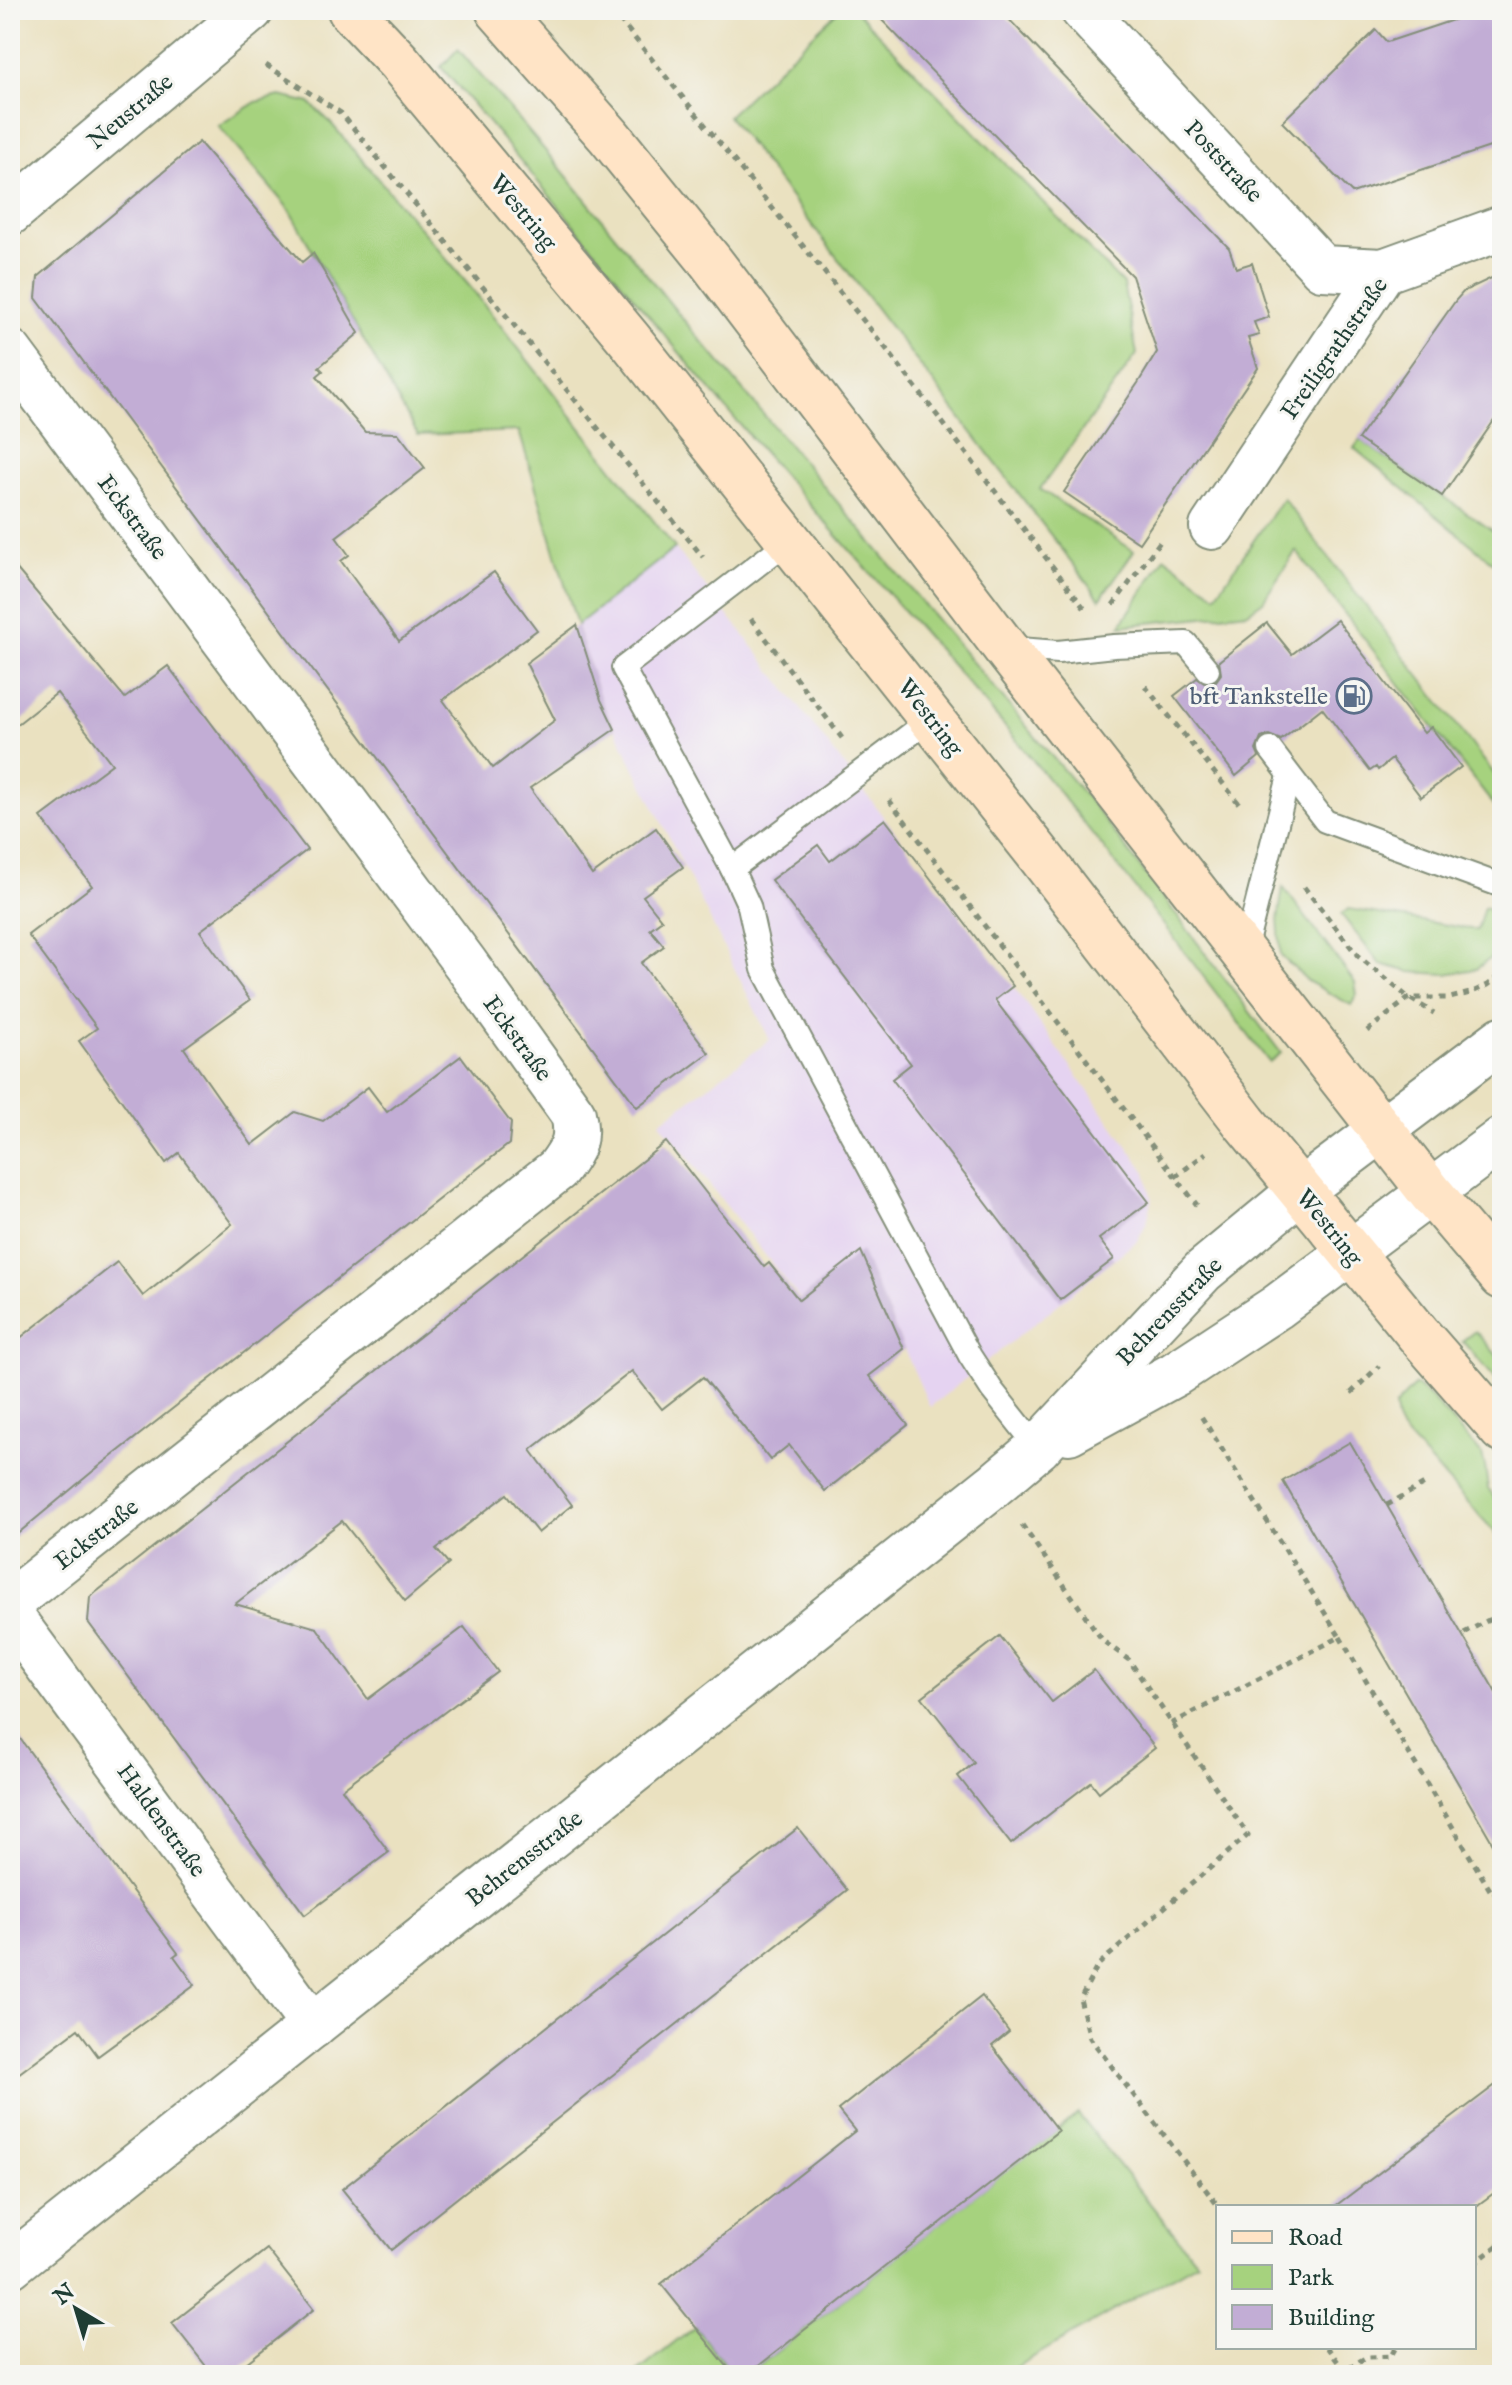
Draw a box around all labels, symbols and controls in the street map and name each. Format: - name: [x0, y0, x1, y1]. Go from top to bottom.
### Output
- street label: Neustraße: [82, 67, 180, 157]
- street label: Poststraße: [1177, 114, 1269, 210]
- street label: Westring: [482, 168, 564, 258]
- street label: Freiligrathstraße: [1275, 272, 1396, 426]
- street label: Eckstraße: [90, 469, 174, 567]
- street label: Westring: [890, 673, 970, 764]
- fuel station icon: bft Tankstelle: [1335, 677, 1373, 715]
- place label: bft Tankstelle: [1190, 682, 1328, 713]
- street label: Eckstraße: [475, 990, 558, 1088]
- street label: Westring: [1288, 1183, 1370, 1274]
- street label: Behrensstraße: [1110, 1251, 1230, 1373]
- street label: Eckstraße: [48, 1492, 145, 1578]
- street label: Haldenstraße: [109, 1758, 213, 1884]
- street label: Behrensstraße: [460, 1804, 590, 1914]
- legend: [1216, 2205, 1476, 2349]
- text: Road: [1288, 2223, 1342, 2254]
- text: Park: [1288, 2263, 1334, 2294]
- north arrow: [36, 2269, 116, 2349]
- text: N: [48, 2278, 81, 2312]
- text: Building: [1288, 2303, 1375, 2334]

